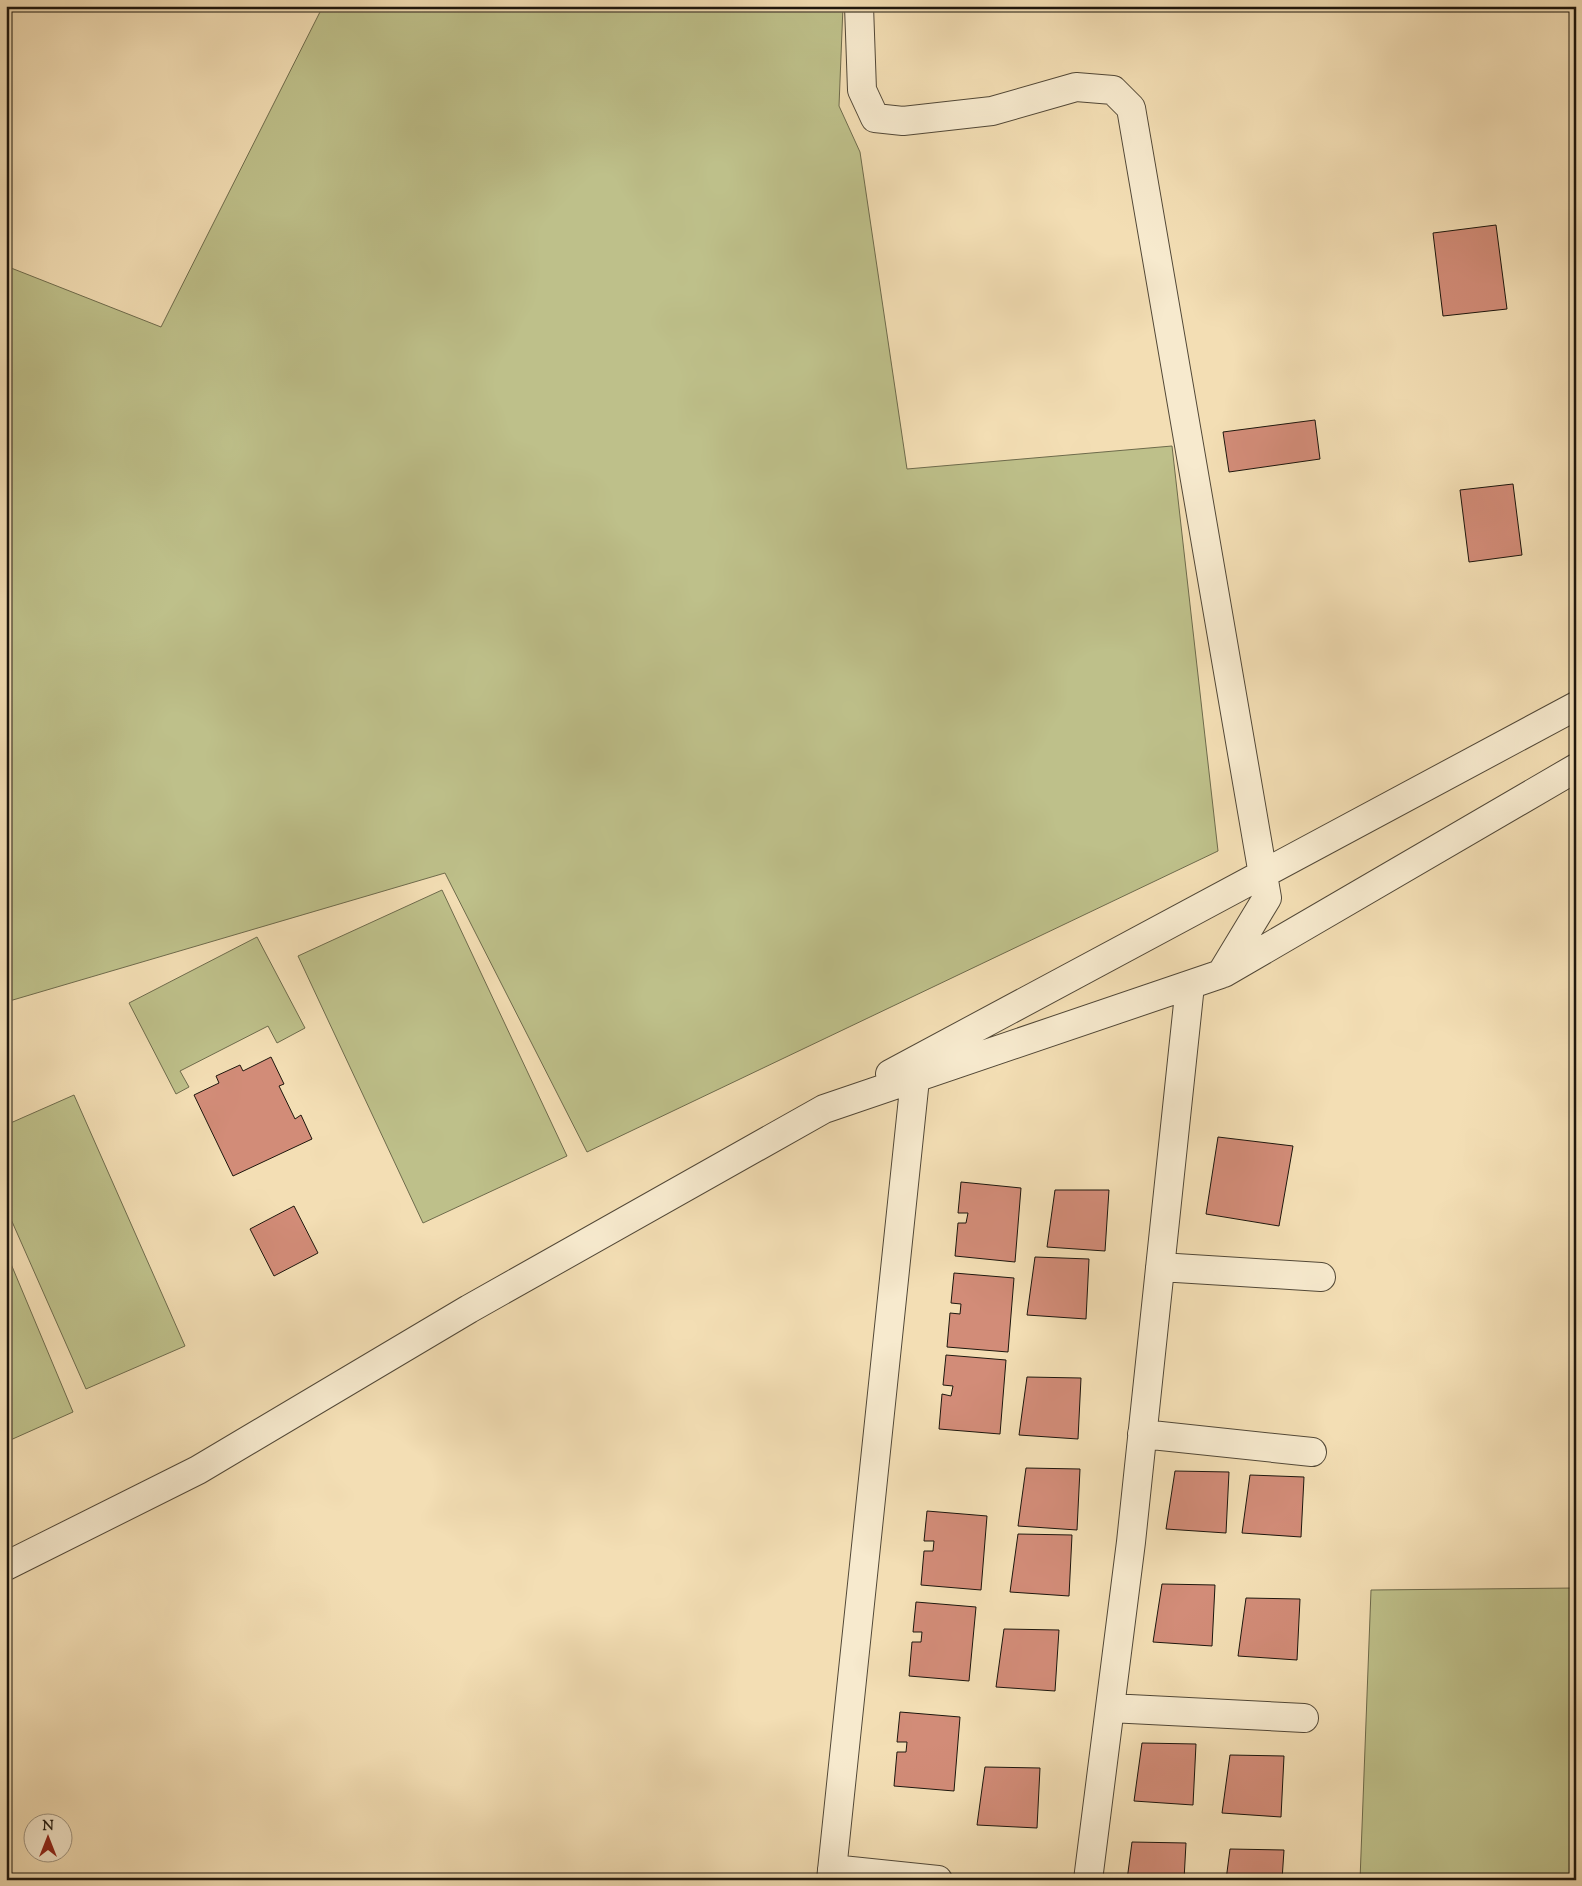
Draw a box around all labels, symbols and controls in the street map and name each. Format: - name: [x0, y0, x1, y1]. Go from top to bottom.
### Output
- north arrow: [22, 1814, 72, 1864]
- text: N: [42, 1817, 54, 1837]

